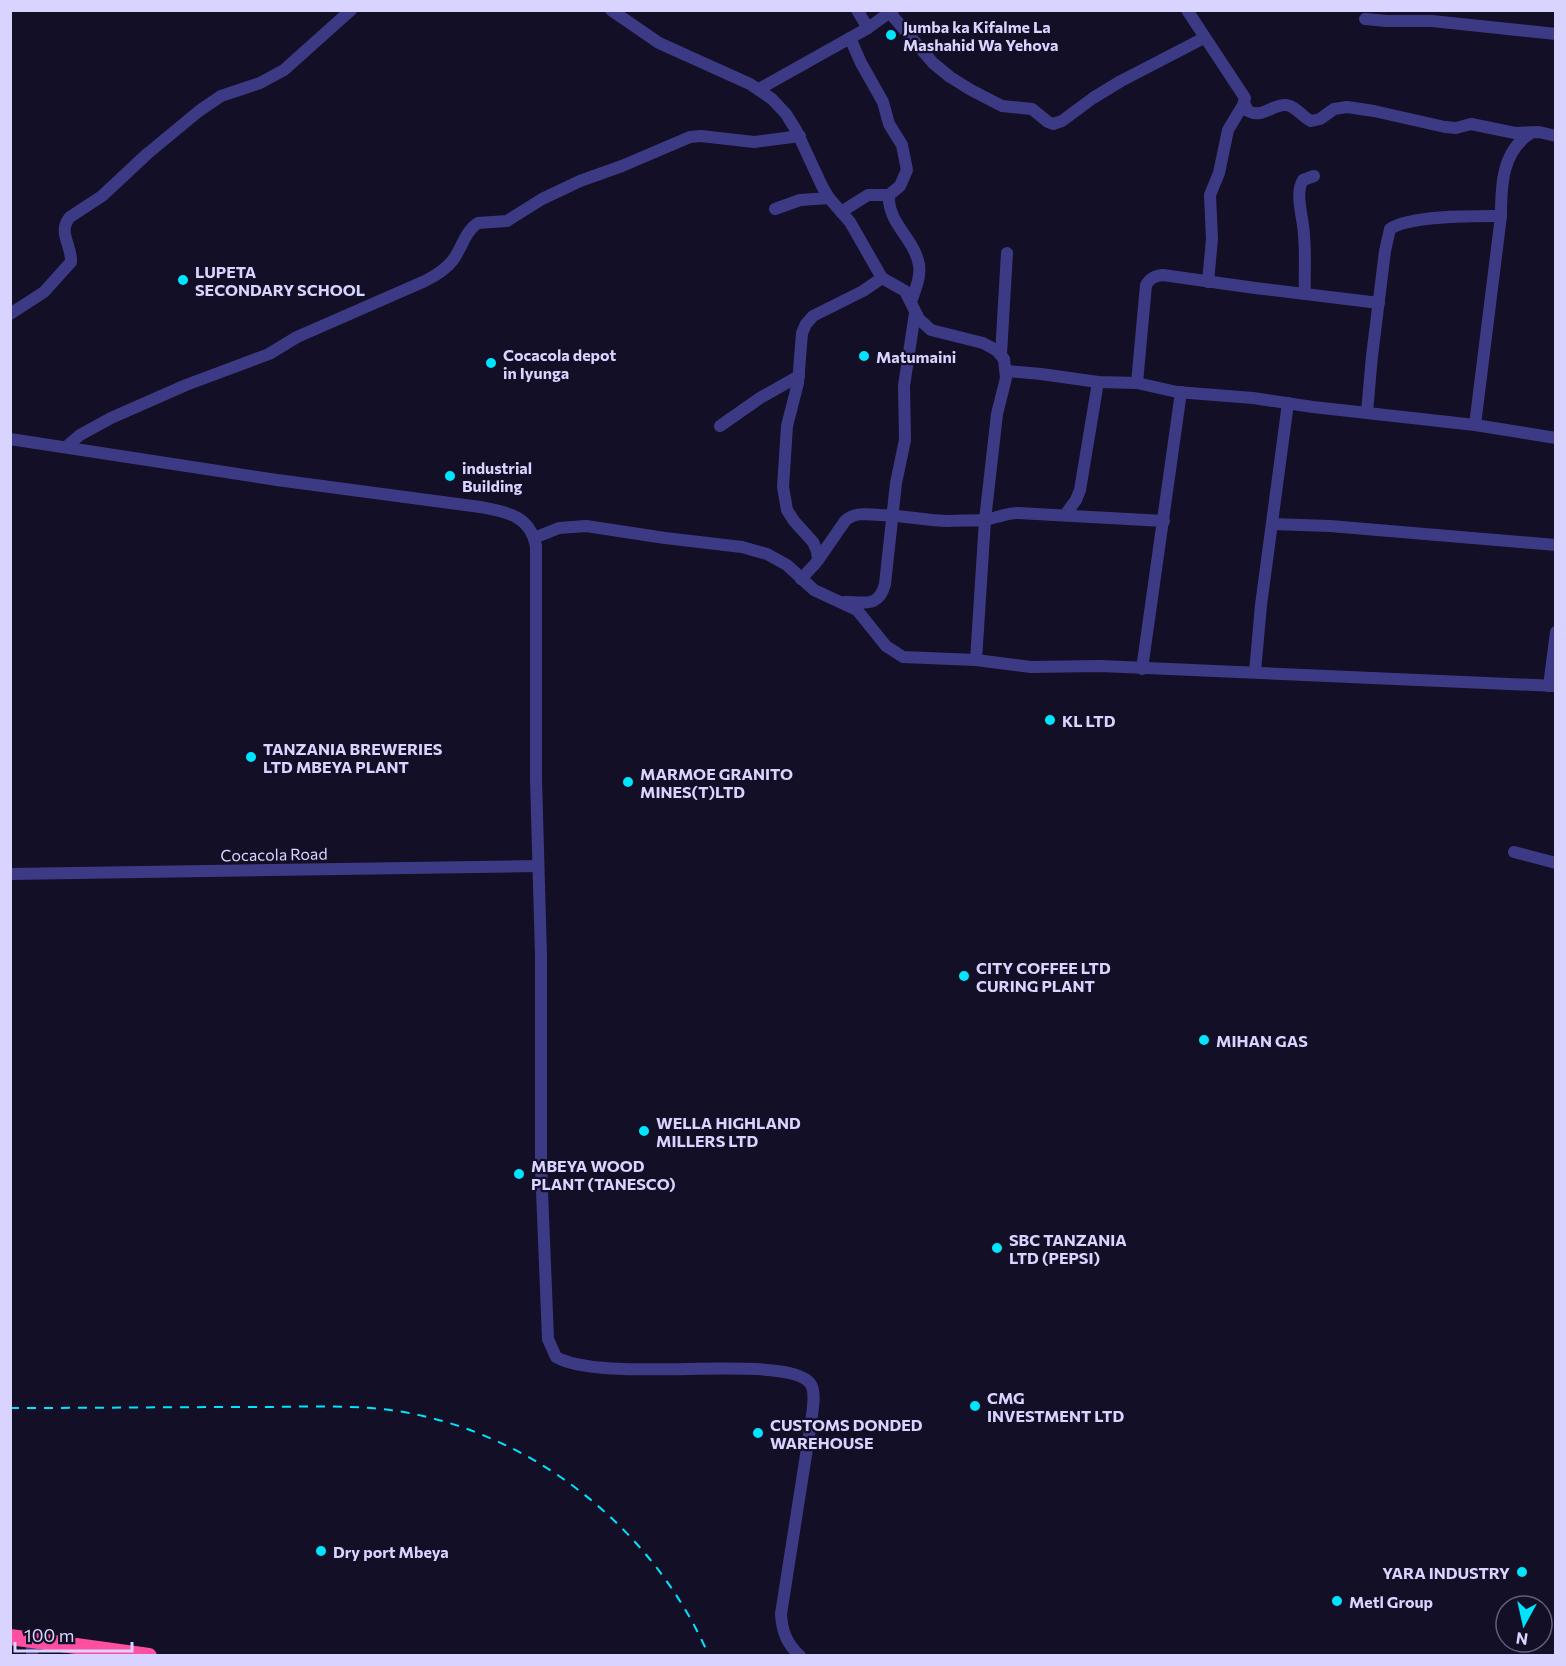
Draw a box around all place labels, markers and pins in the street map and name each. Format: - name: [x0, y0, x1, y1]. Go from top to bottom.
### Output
- place label: Jumba ka Kifalme La Mashahid Wa Yehova: [903, 17, 1059, 54]
- marker: Jumba ka Kifalme La Mashahid Wa Yehova: [884, 28, 898, 42]
- place label: LUPETA SECONDARY SCHOOL: [195, 262, 365, 299]
- marker: LUPETA SECONDARY SCHOOL: [176, 273, 190, 287]
- place label: Cocacola depot in Iyunga: [503, 345, 617, 382]
- place label: Matumaini: [876, 347, 956, 366]
- marker: Matumaini: [857, 349, 871, 363]
- marker: Cocacola depot in Iyunga: [484, 356, 498, 370]
- place label: industrial Building: [462, 458, 532, 495]
- marker: industrial Building: [443, 469, 457, 483]
- place label: KL LTD: [1062, 711, 1116, 730]
- marker: KL LTD: [1043, 713, 1057, 727]
- place label: TANZANIA BREWERIES LTD MBEYA PLANT: [263, 739, 443, 776]
- marker: TANZANIA BREWERIES LTD MBEYA PLANT: [244, 750, 258, 764]
- place label: MARMOE GRANITO MINES(T)LTD: [640, 764, 793, 801]
- marker: MARMOE GRANITO MINES(T)LTD: [621, 775, 635, 789]
- place label: CITY COFFEE LTD CURING PLANT: [976, 958, 1111, 995]
- marker: CITY COFFEE LTD CURING PLANT: [957, 969, 971, 983]
- place label: MIHAN GAS: [1216, 1031, 1308, 1050]
- marker: MIHAN GAS: [1197, 1033, 1211, 1047]
- place label: WELLA HIGHLAND MILLERS LTD: [656, 1113, 801, 1150]
- marker: WELLA HIGHLAND MILLERS LTD: [637, 1124, 651, 1138]
- place label: MBEYA WOOD PLANT (TANESCO): [531, 1156, 676, 1193]
- marker: MBEYA WOOD PLANT (TANESCO): [512, 1167, 526, 1181]
- place label: SBC TANZANIA LTD (PEPSI): [1009, 1230, 1127, 1267]
- marker: SBC TANZANIA LTD (PEPSI): [990, 1241, 1004, 1255]
- place label: CMG INVESTMENT LTD: [987, 1388, 1124, 1425]
- marker: CMG INVESTMENT LTD: [968, 1399, 982, 1413]
- place label: CUSTOMS DONDED WAREHOUSE: [770, 1415, 923, 1452]
- marker: CUSTOMS DONDED WAREHOUSE: [751, 1426, 765, 1440]
- place label: Dry port Mbeya: [333, 1542, 449, 1561]
- marker: Dry port Mbeya: [314, 1544, 328, 1558]
- place label: YARA INDUSTRY: [1382, 1563, 1510, 1582]
- marker: YARA INDUSTRY: [1515, 1565, 1529, 1579]
- place label: Metl Group: [1349, 1592, 1433, 1611]
- marker: Metl Group: [1330, 1594, 1344, 1608]

